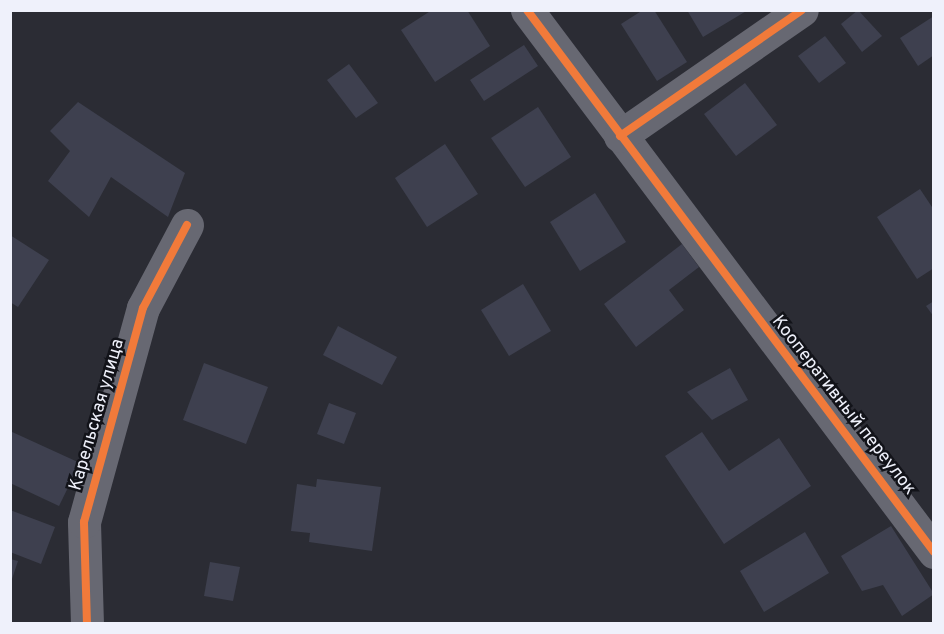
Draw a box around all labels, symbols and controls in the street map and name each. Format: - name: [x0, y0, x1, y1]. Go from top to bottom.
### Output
- street label: Кооперативный переулок: [766, 312, 920, 500]
- street label: Карельская улица: [66, 337, 130, 493]

